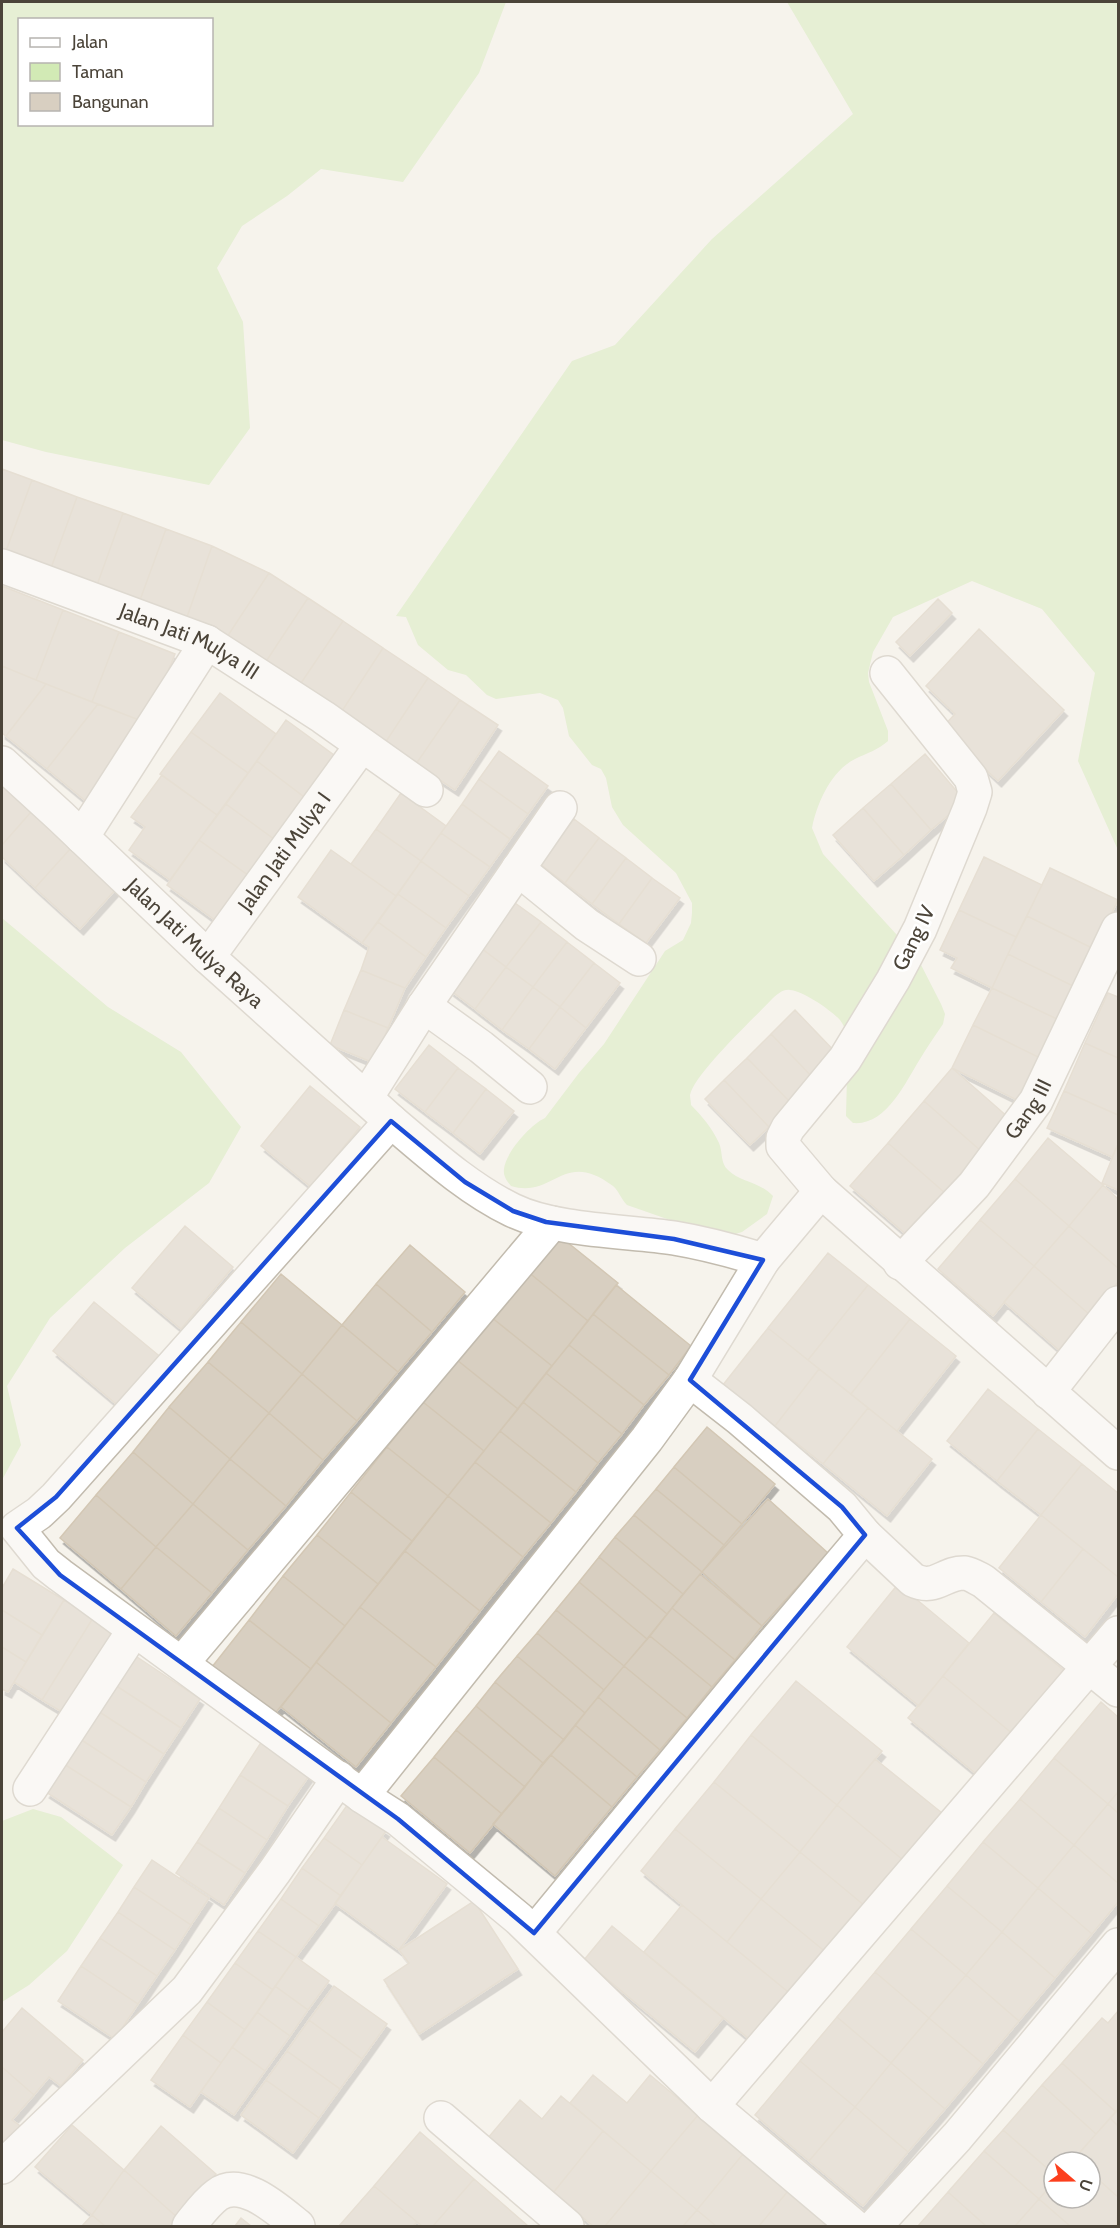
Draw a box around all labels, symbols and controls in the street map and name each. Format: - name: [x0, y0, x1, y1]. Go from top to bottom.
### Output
- legend: [18, 18, 213, 126]
- text: Jalan: [71, 31, 108, 53]
- text: Taman: [72, 61, 124, 83]
- text: Bangunan: [72, 91, 149, 113]
- street label: Jalan Jati Mulya III: [115, 597, 264, 684]
- street label: Jalan Jati Mulya I: [232, 787, 336, 917]
- street label: Jalan Jati Mulya Raya: [121, 872, 269, 1013]
- street label: Gang IV: [887, 901, 940, 974]
- street label: Gang III: [999, 1075, 1057, 1144]
- north arrow: [1042, 2150, 1102, 2210]
- text: U: [1075, 2176, 1097, 2194]

